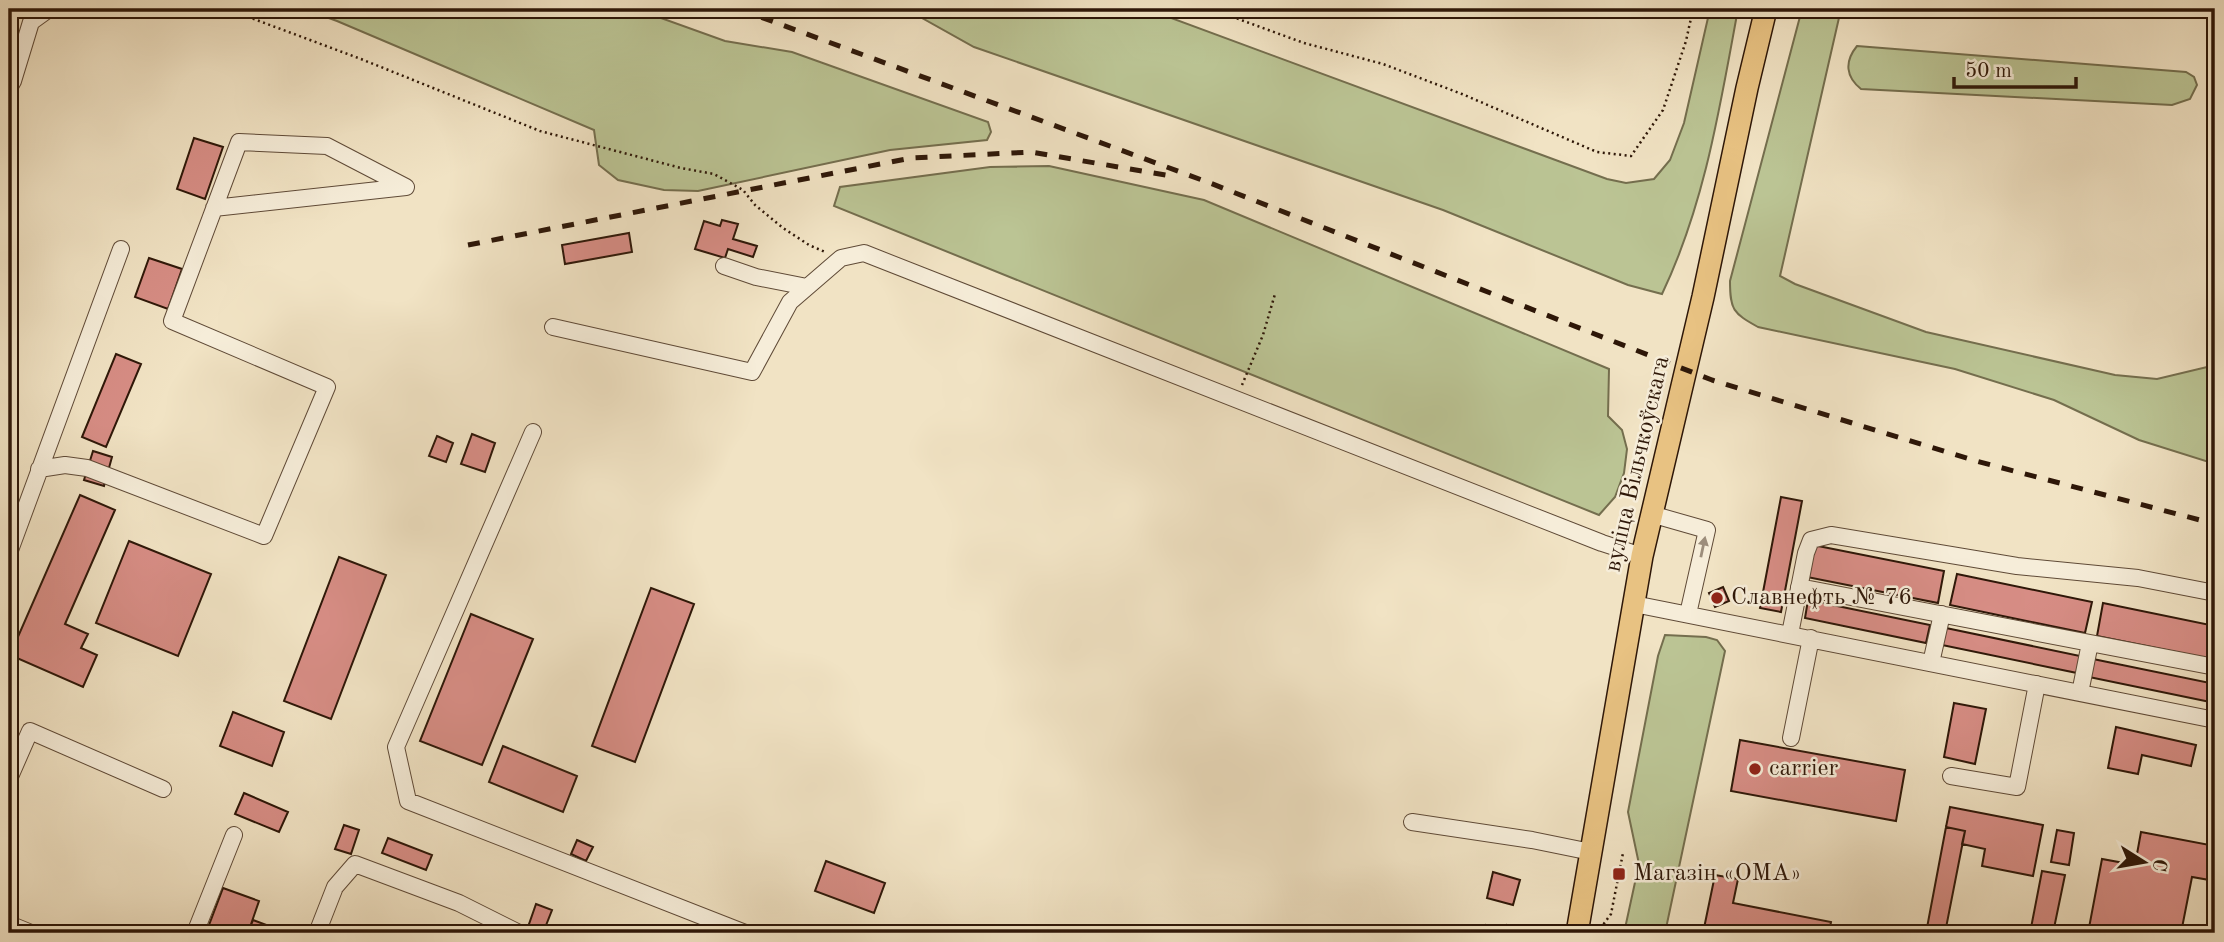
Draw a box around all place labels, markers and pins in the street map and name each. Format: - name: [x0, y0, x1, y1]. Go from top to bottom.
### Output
- place label: Славнефть № 76: [1731, 586, 1912, 610]
- marker: Славнефть № 76: [1709, 590, 1725, 606]
- place label: carrier: [1769, 757, 1839, 781]
- marker: carrier: [1747, 761, 1763, 777]
- place label: Магазін «ОМА»: [1633, 862, 1802, 886]
- marker: Магазін «ОМА»: [1611, 866, 1627, 882]

